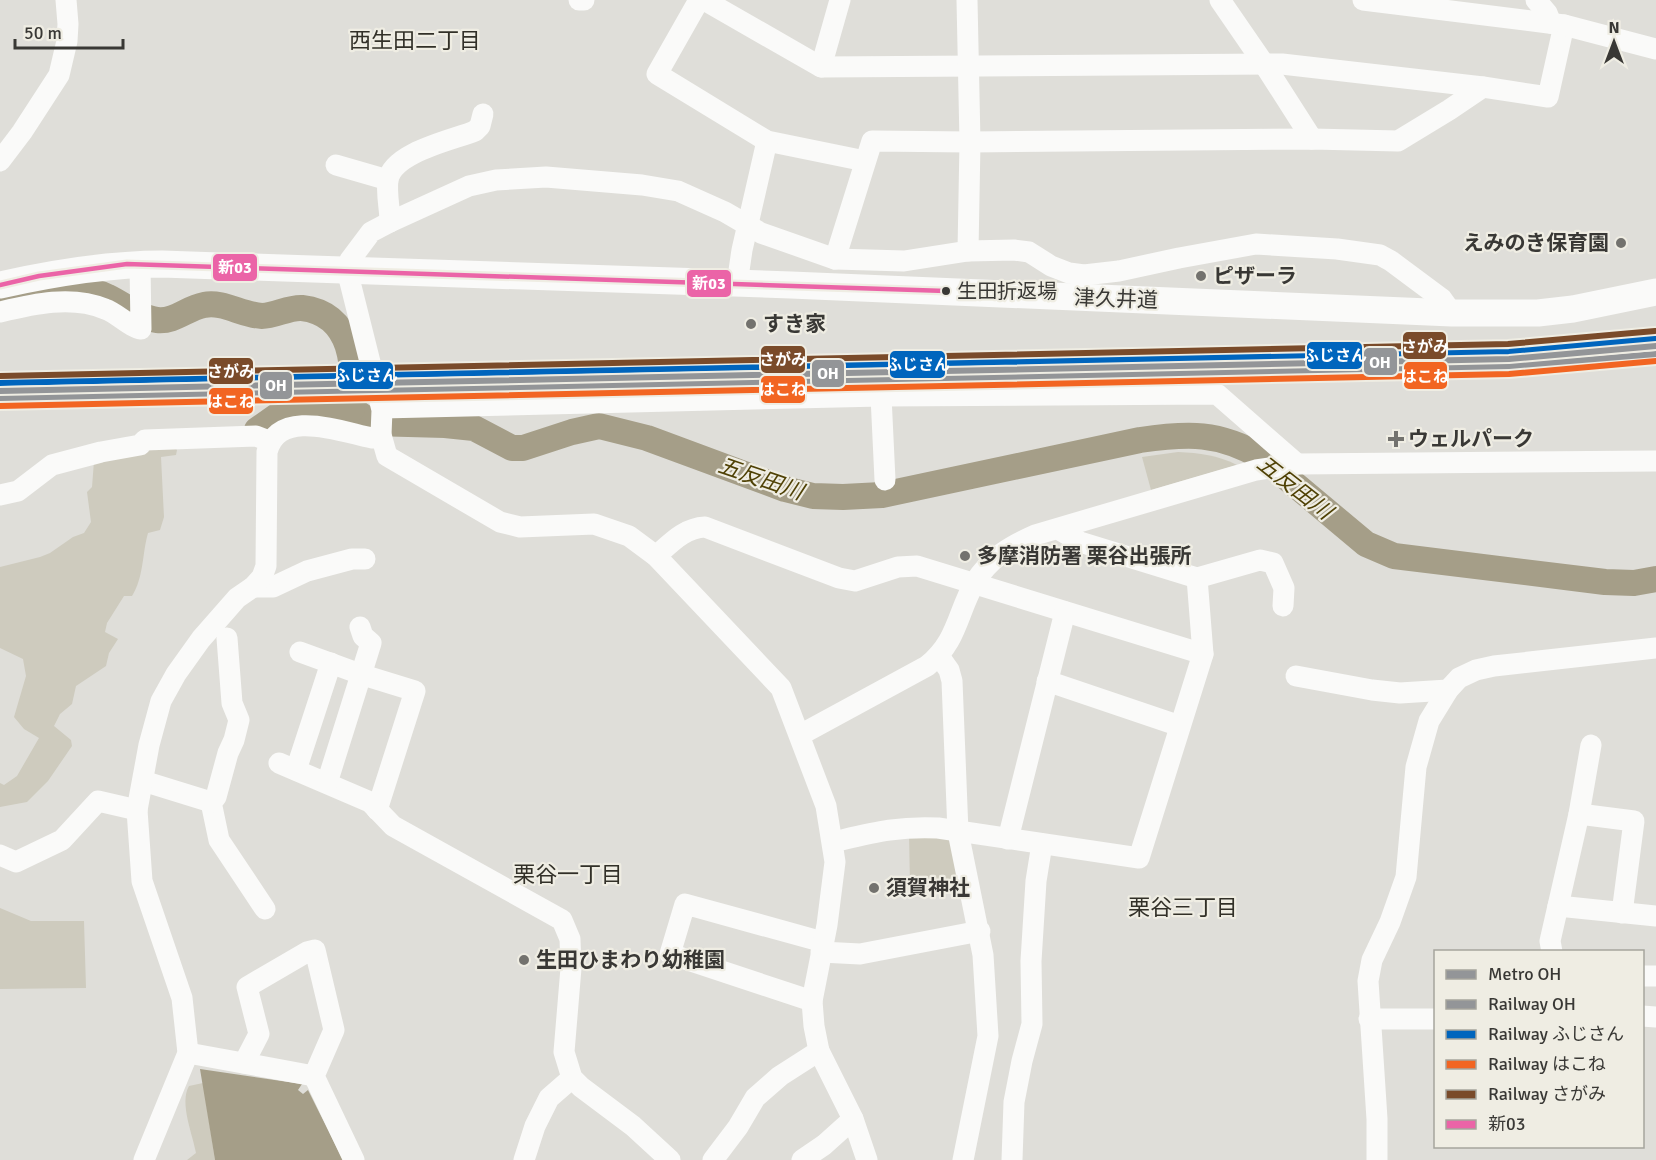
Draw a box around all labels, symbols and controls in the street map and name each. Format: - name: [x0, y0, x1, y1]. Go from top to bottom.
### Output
- scale bar: [15, 12, 123, 50]
- north arrow: [1584, 12, 1644, 72]
- text: N: [1608, 18, 1620, 38]
- text: 50 m: [24, 22, 62, 44]
- district label: 西生田二丁目: [349, 27, 481, 54]
- place label: えみのき保育園: [1463, 230, 1609, 256]
- marker: えみのき保育園: [1614, 236, 1628, 250]
- line badge: 新03: [212, 253, 258, 282]
- text: 新03: [218, 258, 252, 278]
- place label: ピザーラ: [1213, 263, 1297, 289]
- line badge: 新03: [686, 269, 732, 298]
- marker: ピザーラ: [1194, 269, 1208, 283]
- text: 新03: [692, 274, 726, 294]
- place label: 生田折返場: [957, 279, 1057, 304]
- marker: 生田折返場: [940, 285, 952, 297]
- street label: 津久井道: [1074, 285, 1158, 313]
- place label: すき家: [763, 311, 826, 337]
- marker: すき家: [744, 317, 758, 331]
- line badge: さがみ: [1402, 331, 1447, 360]
- text: さがみ: [1401, 337, 1449, 357]
- line badge: ふじさん: [1306, 341, 1363, 370]
- line badge: さがみ: [760, 345, 806, 374]
- text: ふじさん: [1303, 346, 1367, 366]
- line badge: OH: [1363, 347, 1398, 376]
- text: さがみ: [759, 350, 807, 370]
- line badge: ふじさん: [889, 350, 946, 379]
- text: OH: [1369, 353, 1391, 373]
- text: ふじさん: [886, 355, 950, 375]
- line badge: さがみ: [208, 357, 254, 385]
- line badge: OH: [811, 359, 845, 388]
- line badge: ふじさん: [337, 361, 394, 390]
- line badge: はこね: [1403, 361, 1448, 390]
- text: さがみ: [207, 362, 255, 382]
- text: OH: [817, 364, 839, 384]
- text: ふじさん: [334, 366, 398, 386]
- text: はこね: [1401, 367, 1449, 387]
- line badge: OH: [259, 371, 293, 400]
- line badge: はこね: [760, 375, 806, 404]
- text: OH: [265, 376, 287, 396]
- text: はこね: [759, 380, 807, 400]
- line badge: はこね: [208, 387, 254, 415]
- text: はこね: [207, 392, 255, 412]
- place label: ウェルパーク: [1408, 426, 1534, 452]
- marker: ウェルパーク: [1389, 432, 1403, 446]
- water label: 五反田川: [1252, 450, 1339, 526]
- water label: 五反田川: [715, 451, 809, 506]
- place label: 多摩消防署 栗谷出張所: [977, 543, 1192, 569]
- marker: 多摩消防署 栗谷出張所: [958, 549, 972, 563]
- district label: 栗谷一丁目: [513, 861, 623, 888]
- place label: 須賀神社: [886, 875, 970, 901]
- marker: 須賀神社: [867, 881, 881, 895]
- district label: 栗谷三丁目: [1128, 894, 1238, 921]
- place label: 生田ひまわり幼稚園: [536, 947, 725, 973]
- legend: [1434, 950, 1644, 1148]
- marker: 生田ひまわり幼稚園: [517, 953, 531, 967]
- text: Metro OH: [1488, 963, 1561, 985]
- text: Railway OH: [1488, 993, 1576, 1015]
- text: Railway ふじさん: [1488, 1023, 1624, 1045]
- text: Railway はこね: [1488, 1053, 1606, 1075]
- text: Railway さがみ: [1488, 1083, 1606, 1105]
- text: 新03: [1488, 1113, 1525, 1135]

